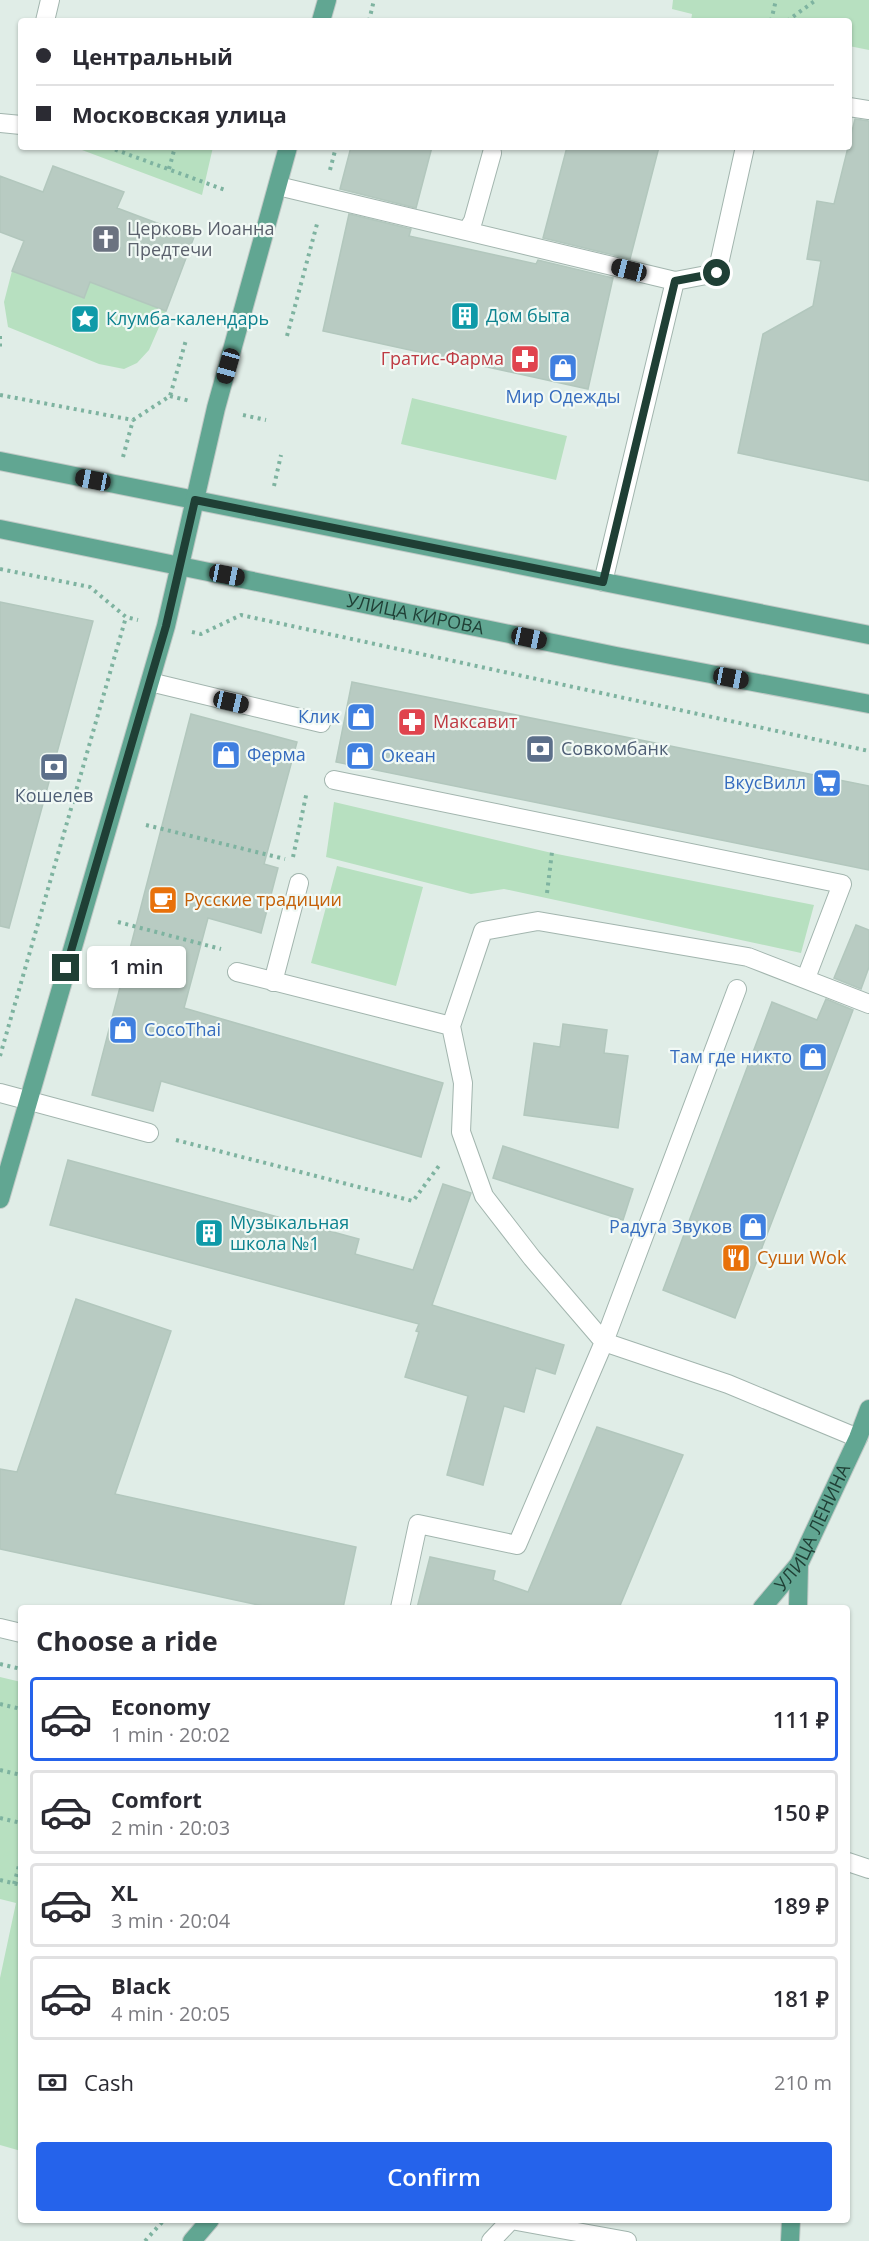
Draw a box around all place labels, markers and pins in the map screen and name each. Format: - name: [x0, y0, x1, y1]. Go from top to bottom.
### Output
- place label: Церковь Иоанна Предтечи: [127, 216, 274, 261]
- church icon: Церковь Иоанна Предтечи: [90, 223, 122, 255]
- building icon: Дом быта: [449, 300, 481, 332]
- place icon: Клумба-календарь: [69, 303, 101, 335]
- place label: Дом быта: [486, 303, 570, 327]
- place label: Клумба-календарь: [106, 306, 269, 330]
- pharmacy icon: Гратис-Фарма: [509, 343, 541, 375]
- place label: Гратис-Фарма: [381, 346, 504, 370]
- shop icon: Мир Одежды: [547, 352, 579, 384]
- place label: Мир Одежды: [505, 384, 621, 408]
- shop icon: Клик: [345, 701, 377, 733]
- place label: Клик: [298, 704, 341, 728]
- pharmacy icon: Максавит: [396, 706, 428, 738]
- place label: Максавит: [433, 709, 518, 733]
- bank icon: Совкомбанк: [524, 733, 556, 765]
- place label: Совкомбанк: [561, 736, 669, 760]
- shop icon: Ферма: [210, 739, 242, 771]
- shop icon: Океан: [344, 740, 376, 772]
- place label: Ферма: [247, 742, 306, 766]
- place label: Океан: [381, 743, 436, 767]
- bank icon: Кошелев: [38, 751, 70, 783]
- supermarket icon: ВкусВилл: [811, 767, 843, 799]
- place label: ВкусВилл: [724, 770, 806, 794]
- place label: Кошелев: [15, 783, 93, 807]
- cafe icon: Русские традиции: [147, 884, 179, 916]
- place label: Русские традиции: [184, 887, 342, 911]
- shop icon: CocoThai: [107, 1014, 139, 1046]
- place label: CocoThai: [144, 1017, 221, 1041]
- shop icon: Там где никто: [797, 1041, 829, 1073]
- place label: Там где никто: [670, 1044, 792, 1068]
- place label: Музыкальная школа №1: [230, 1210, 349, 1255]
- shop icon: Радуга Звуков: [737, 1211, 769, 1243]
- place label: Радуга Звуков: [609, 1214, 732, 1238]
- building icon: Музыкальная школа №1: [193, 1217, 225, 1249]
- restaurant icon: Суши Wok: [720, 1242, 752, 1274]
- place label: Суши Wok: [757, 1245, 847, 1269]

